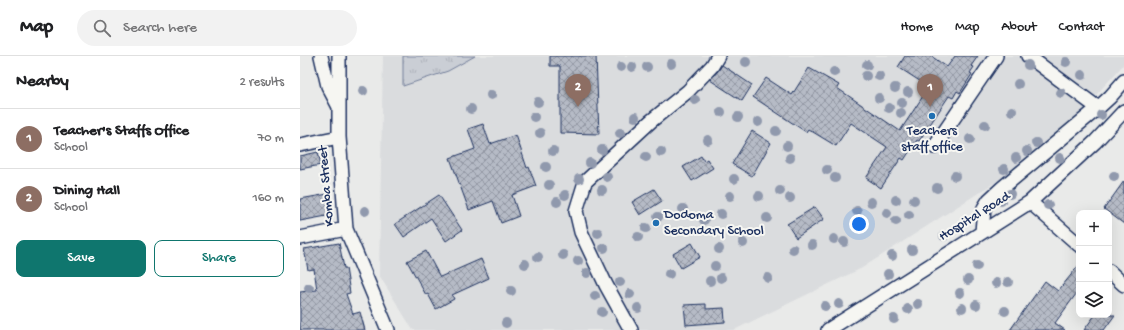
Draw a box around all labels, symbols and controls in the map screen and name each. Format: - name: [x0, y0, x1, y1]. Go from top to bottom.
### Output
- search box: [77, 10, 357, 46]
- text: Map: [20, 16, 53, 39]
- icon: search: [91, 17, 113, 39]
- text: Search here: [123, 19, 197, 37]
- text: Home: [901, 19, 933, 36]
- text: Map: [955, 19, 979, 36]
- text: About: [1001, 19, 1037, 36]
- text: Contact: [1059, 19, 1104, 36]
- text: Nearby: [16, 72, 69, 92]
- pin: 2: [565, 74, 591, 107]
- pin: 1: [917, 74, 943, 107]
- text: 2 results: [239, 75, 284, 90]
- marker: Teachers staff office: [927, 111, 937, 121]
- text: Teacher's Staffs Office: [54, 122, 189, 140]
- place label: Teachers staff office: [901, 123, 963, 156]
- text: 1: [26, 131, 32, 146]
- text: 70 m: [258, 131, 284, 146]
- text: School: [54, 140, 88, 155]
- street label: Komba Street: [315, 144, 339, 227]
- text: Dining Hall: [54, 182, 120, 200]
- street label: Hospital Road: [936, 187, 1015, 246]
- text: 2: [26, 191, 32, 206]
- text: 160 m: [252, 191, 284, 206]
- text: School: [54, 200, 88, 215]
- place label: Dodoma Secondary School: [663, 207, 764, 240]
- map controls: [1076, 210, 1112, 318]
- button: +: [1076, 210, 1112, 246]
- your location: [849, 214, 869, 234]
- marker: Dodoma Secondary School: [651, 218, 661, 228]
- button: Save: [16, 240, 146, 277]
- button: Share: [154, 240, 284, 277]
- button: −: [1076, 246, 1112, 282]
- button: layers: [1076, 282, 1112, 318]

